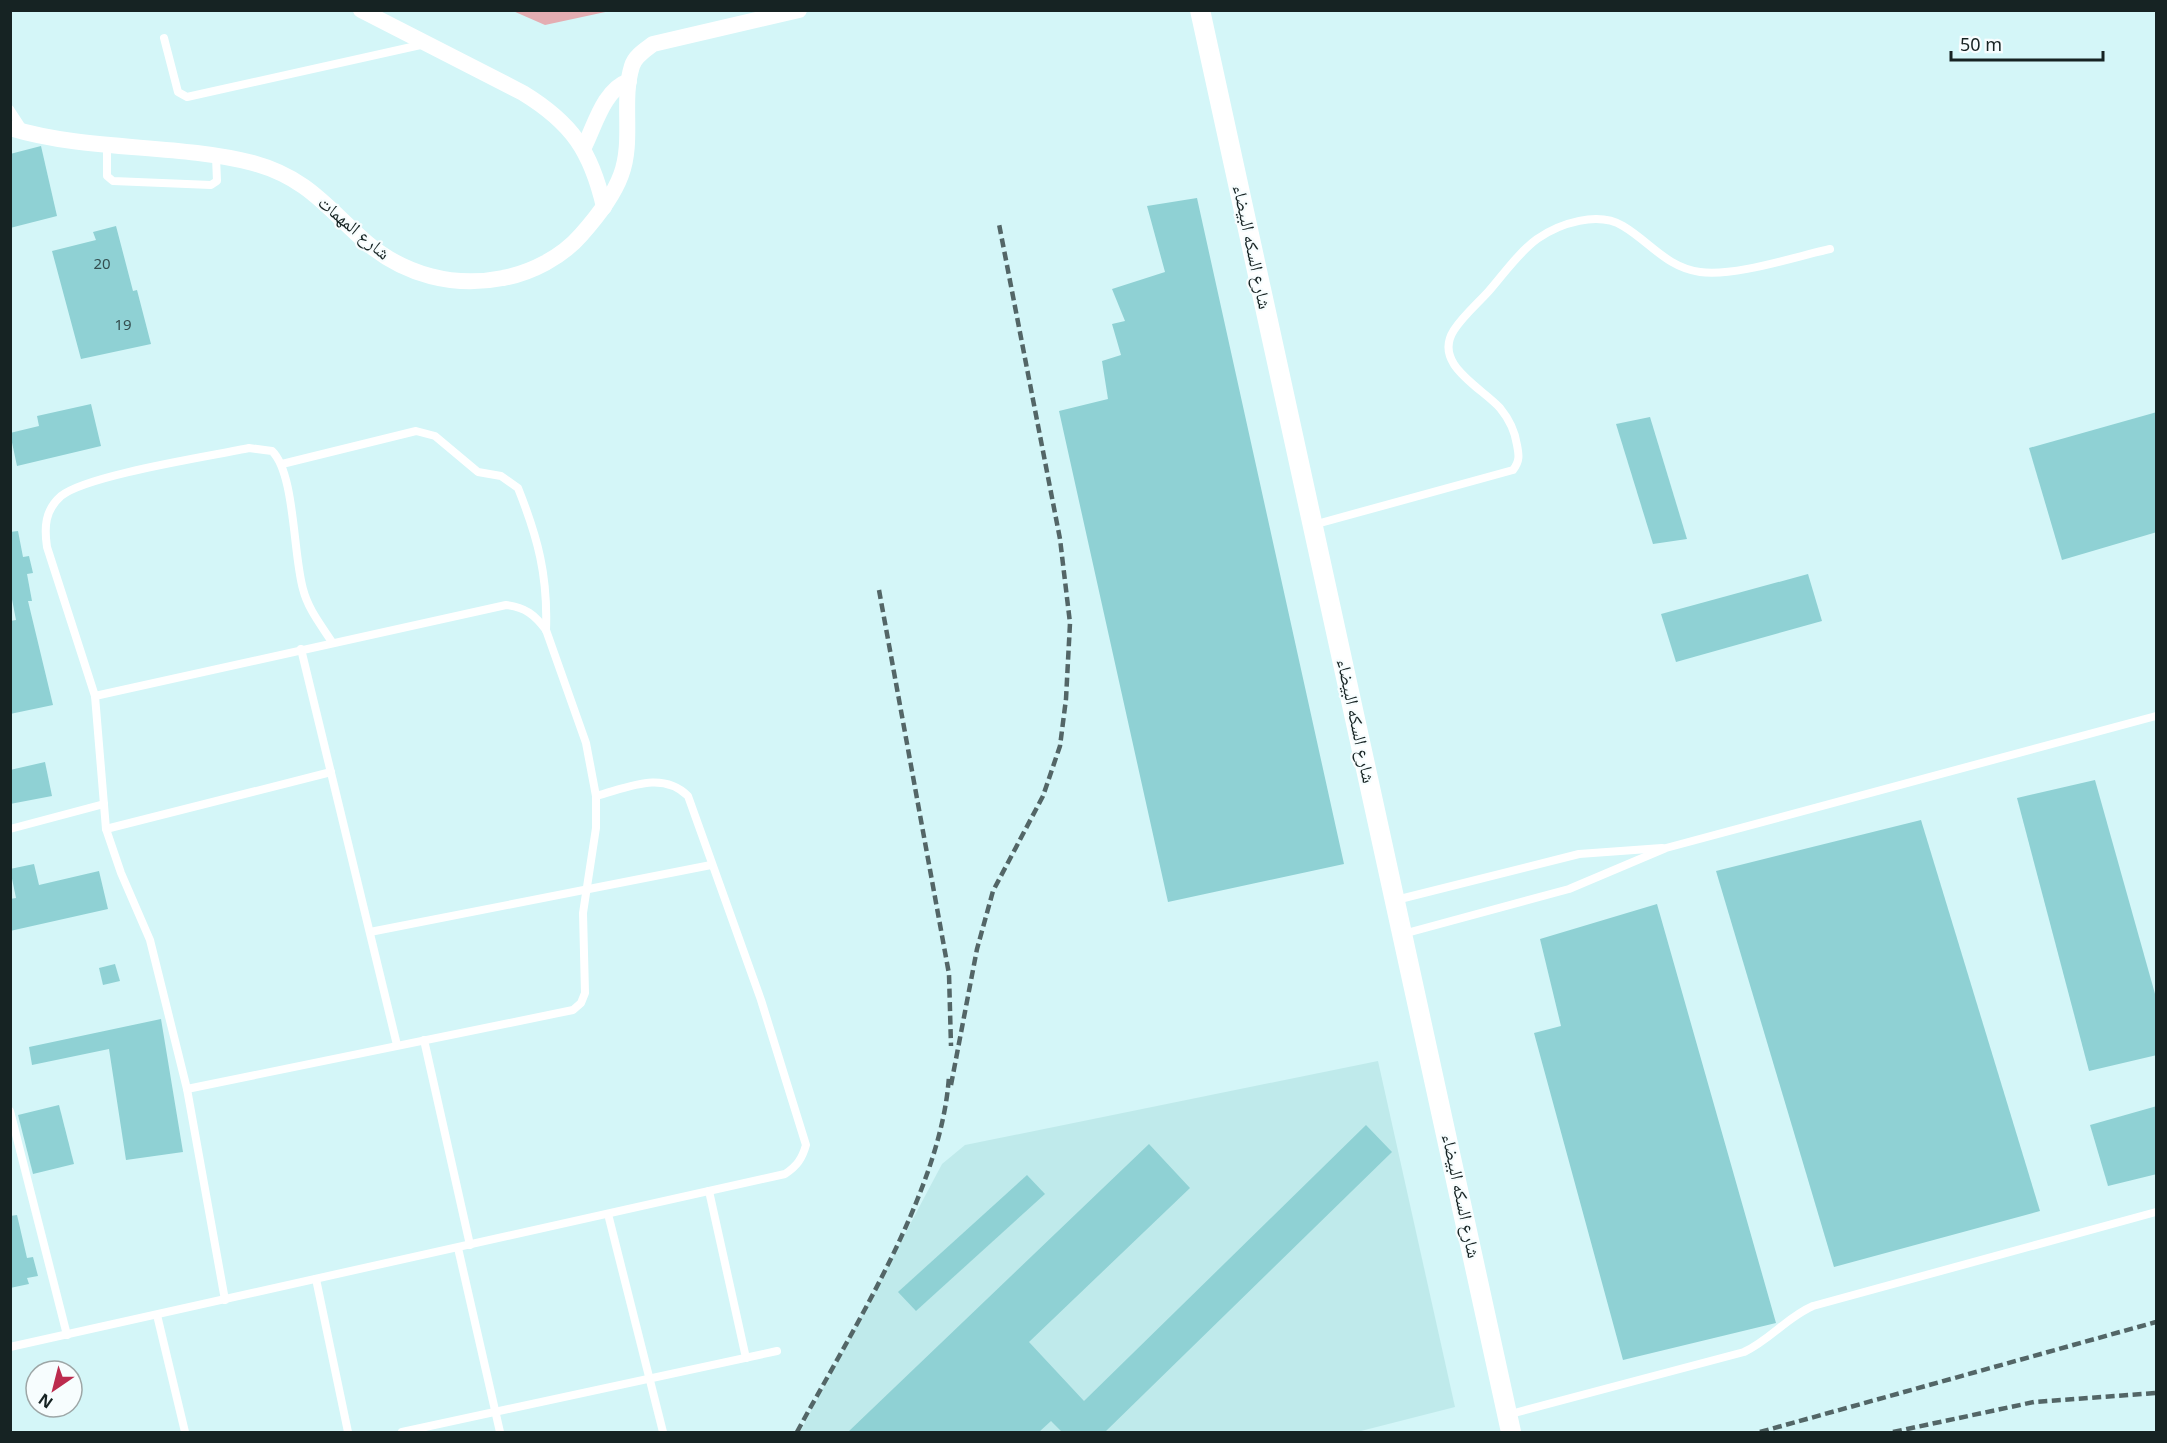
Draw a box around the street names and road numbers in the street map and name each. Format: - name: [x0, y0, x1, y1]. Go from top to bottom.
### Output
- street label: شارع السكه البيضاء: [1228, 183, 1278, 311]
- street label: شارع المهمات: [314, 190, 396, 264]
- street label: شارع السكه البيضاء: [1332, 657, 1382, 785]
- street label: شارع السكه البيضاء: [1437, 1132, 1487, 1260]

